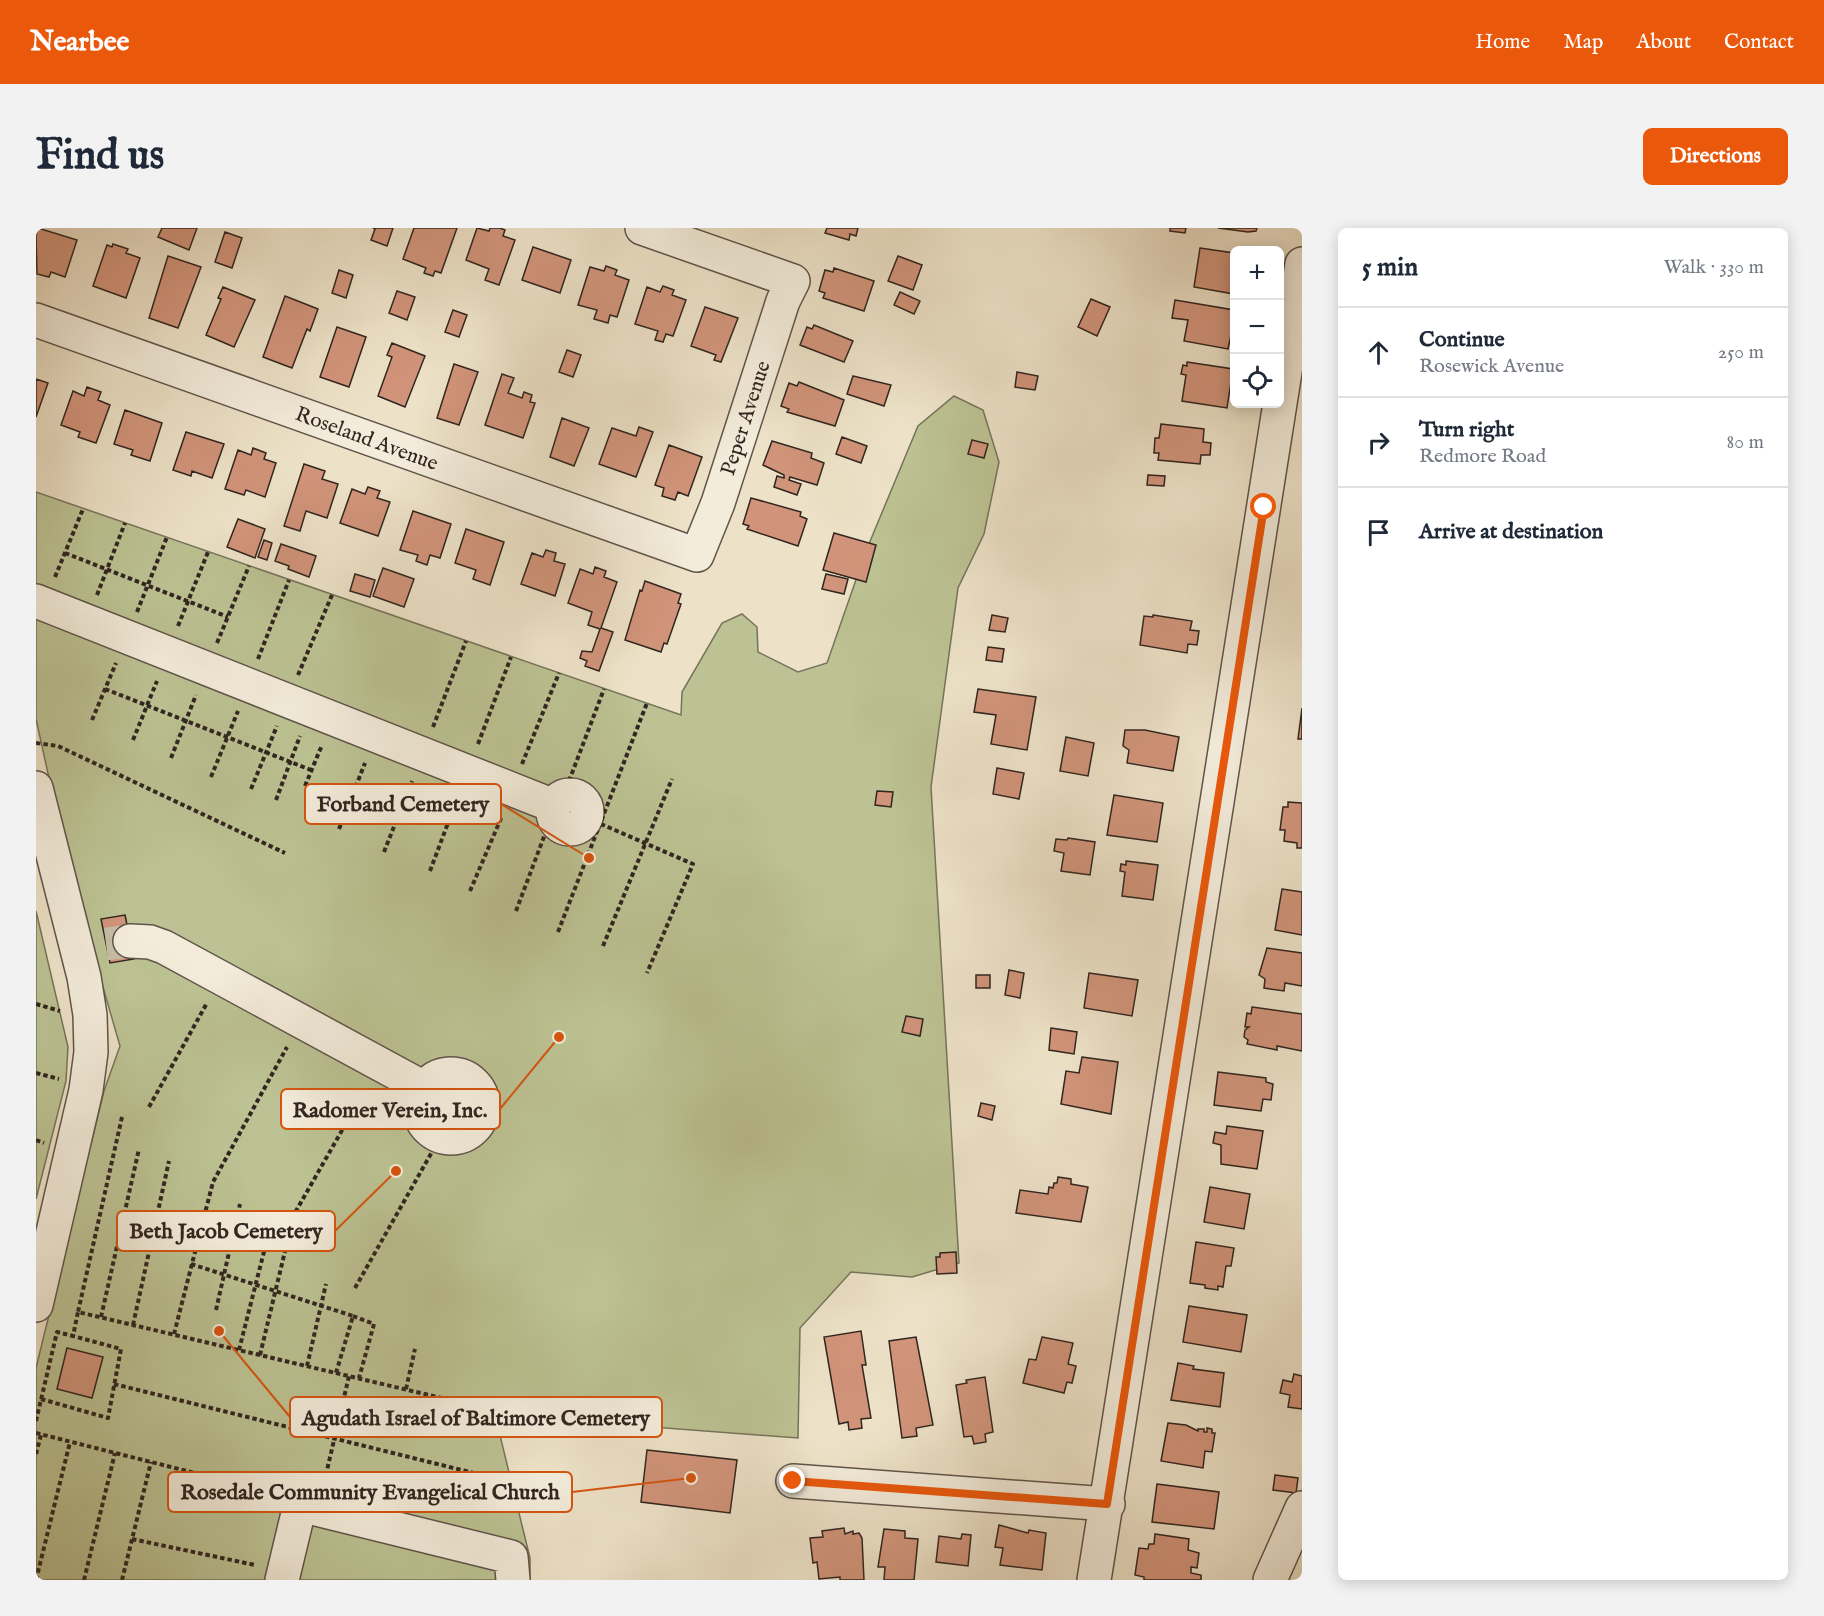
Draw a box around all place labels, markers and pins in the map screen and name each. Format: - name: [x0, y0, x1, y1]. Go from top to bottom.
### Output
- callout: Forband Cemetery: [305, 784, 501, 824]
- callout: Radomer Verein, Inc.: [281, 1089, 500, 1129]
- callout: Beth Jacob Cemetery: [117, 1211, 335, 1251]
- callout: Agudath Israel of Baltimore Cemetery: [290, 1397, 662, 1437]
- callout: Rosedale Community Evangelical Church: [168, 1472, 572, 1512]

